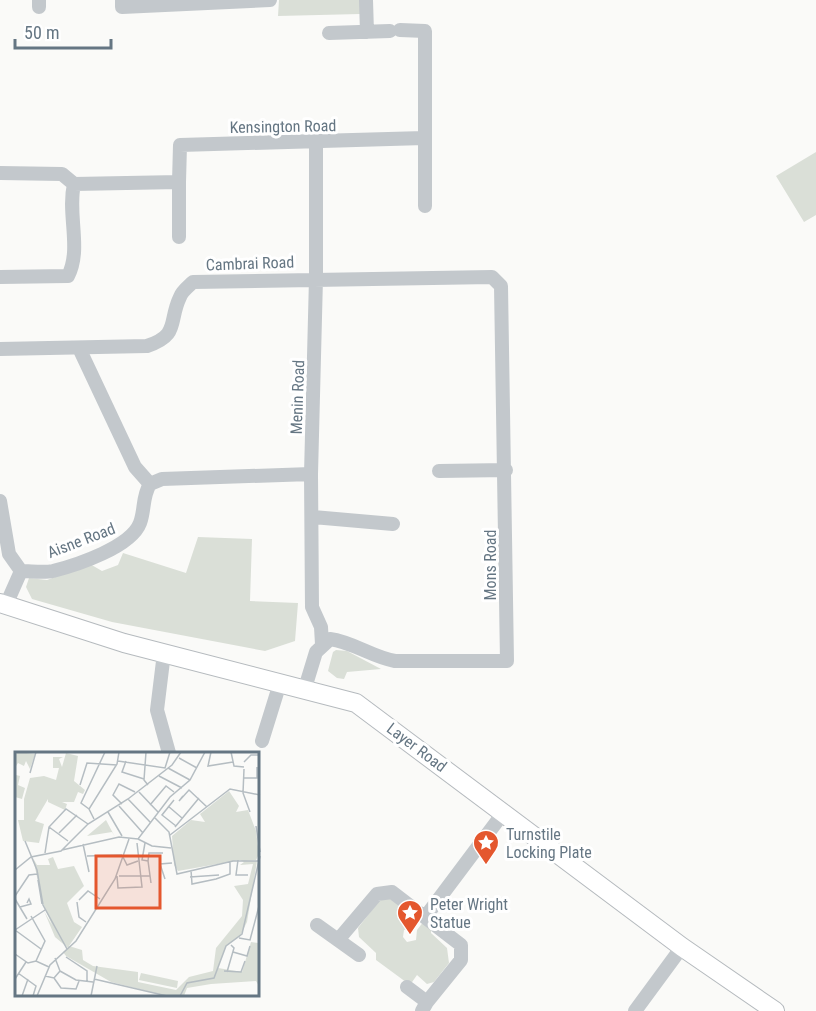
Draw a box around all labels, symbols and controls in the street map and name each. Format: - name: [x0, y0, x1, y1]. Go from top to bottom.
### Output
- scale bar: [15, 12, 111, 50]
- text: 50 m: [24, 22, 59, 43]
- street label: Kensington Road: [230, 116, 336, 137]
- street label: Cambrai Road: [206, 252, 295, 275]
- street label: Menin Road: [287, 359, 308, 435]
- street label: Aisne Road: [45, 519, 118, 562]
- street label: Mons Road: [481, 530, 500, 600]
- street label: Layer Road: [383, 719, 450, 776]
- inset map: [15, 752, 260, 996]
- place label: Turnstile Locking Plate: [506, 825, 592, 862]
- place icon: Turnstile Locking Plate: [471, 828, 501, 866]
- place label: Peter Wright Statue: [430, 895, 508, 932]
- place icon: Peter Wright Statue: [395, 898, 425, 936]

